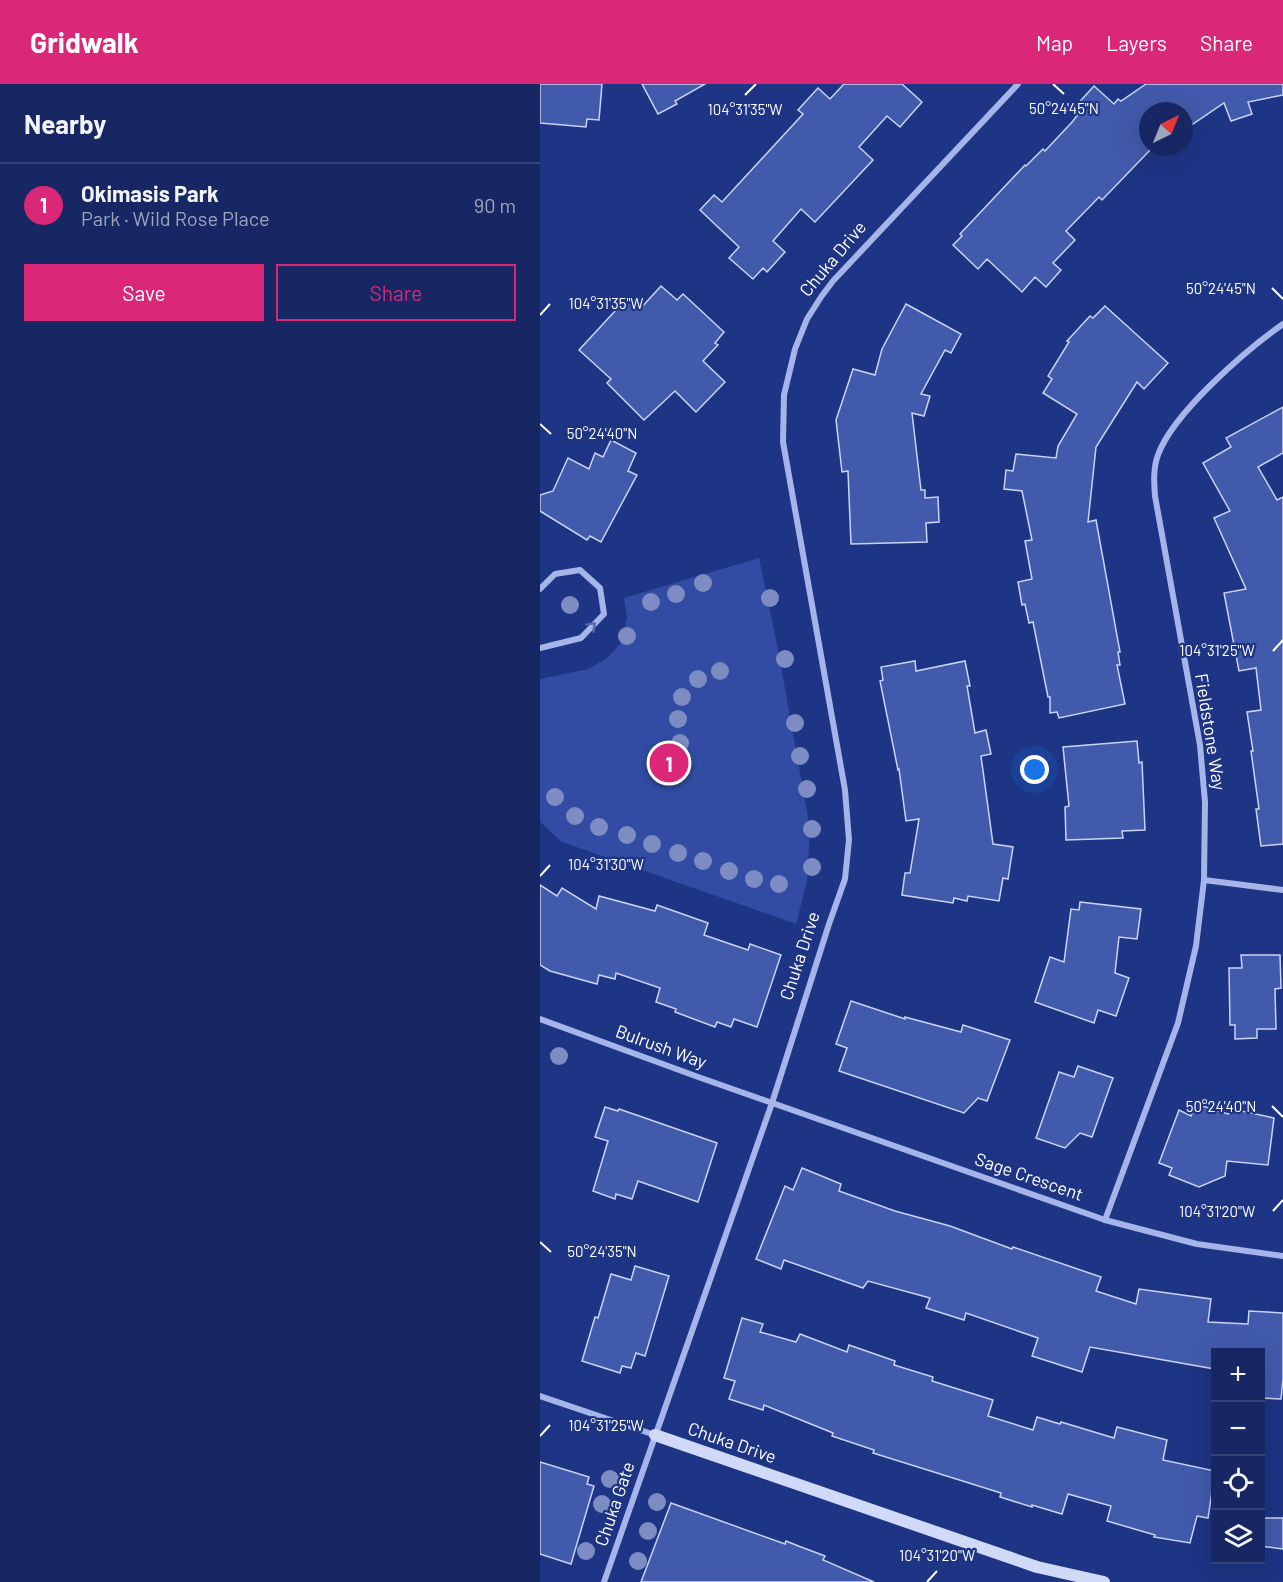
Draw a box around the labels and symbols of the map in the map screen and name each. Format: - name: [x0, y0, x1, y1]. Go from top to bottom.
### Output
- text: 50°24'45"N: [1029, 99, 1099, 117]
- text: 104°31'35"W: [707, 100, 783, 118]
- north arrow: [1139, 102, 1193, 156]
- street label: Chuka Drive: [794, 216, 870, 301]
- text: 50°24'45"N: [1186, 279, 1256, 297]
- text: 104°31'35"W: [568, 294, 644, 312]
- text: 50°24'40"N: [567, 424, 637, 442]
- one-way arrow: [586, 622, 596, 633]
- text: 104°31'25"W: [1179, 641, 1255, 659]
- street label: Fieldstone Way: [1191, 672, 1231, 792]
- pin: 1: [650, 740, 688, 786]
- your location: [1020, 755, 1049, 784]
- text: 104°31'30"W: [568, 855, 644, 873]
- street label: Chuka Drive: [774, 909, 824, 1003]
- street label: Bulrush Way: [613, 1019, 710, 1073]
- text: 50°24'40"N: [1186, 1097, 1256, 1115]
- street label: Sage Crescent: [972, 1147, 1086, 1205]
- text: 104°31'20"W: [1179, 1202, 1255, 1220]
- text: 50°24'35"N: [567, 1242, 637, 1260]
- text: 104°31'25"W: [568, 1416, 644, 1434]
- street label: Chuka Drive: [685, 1417, 779, 1467]
- street label: Chuka Gate: [589, 1459, 639, 1549]
- text: 104°31'20"W: [899, 1546, 975, 1564]

